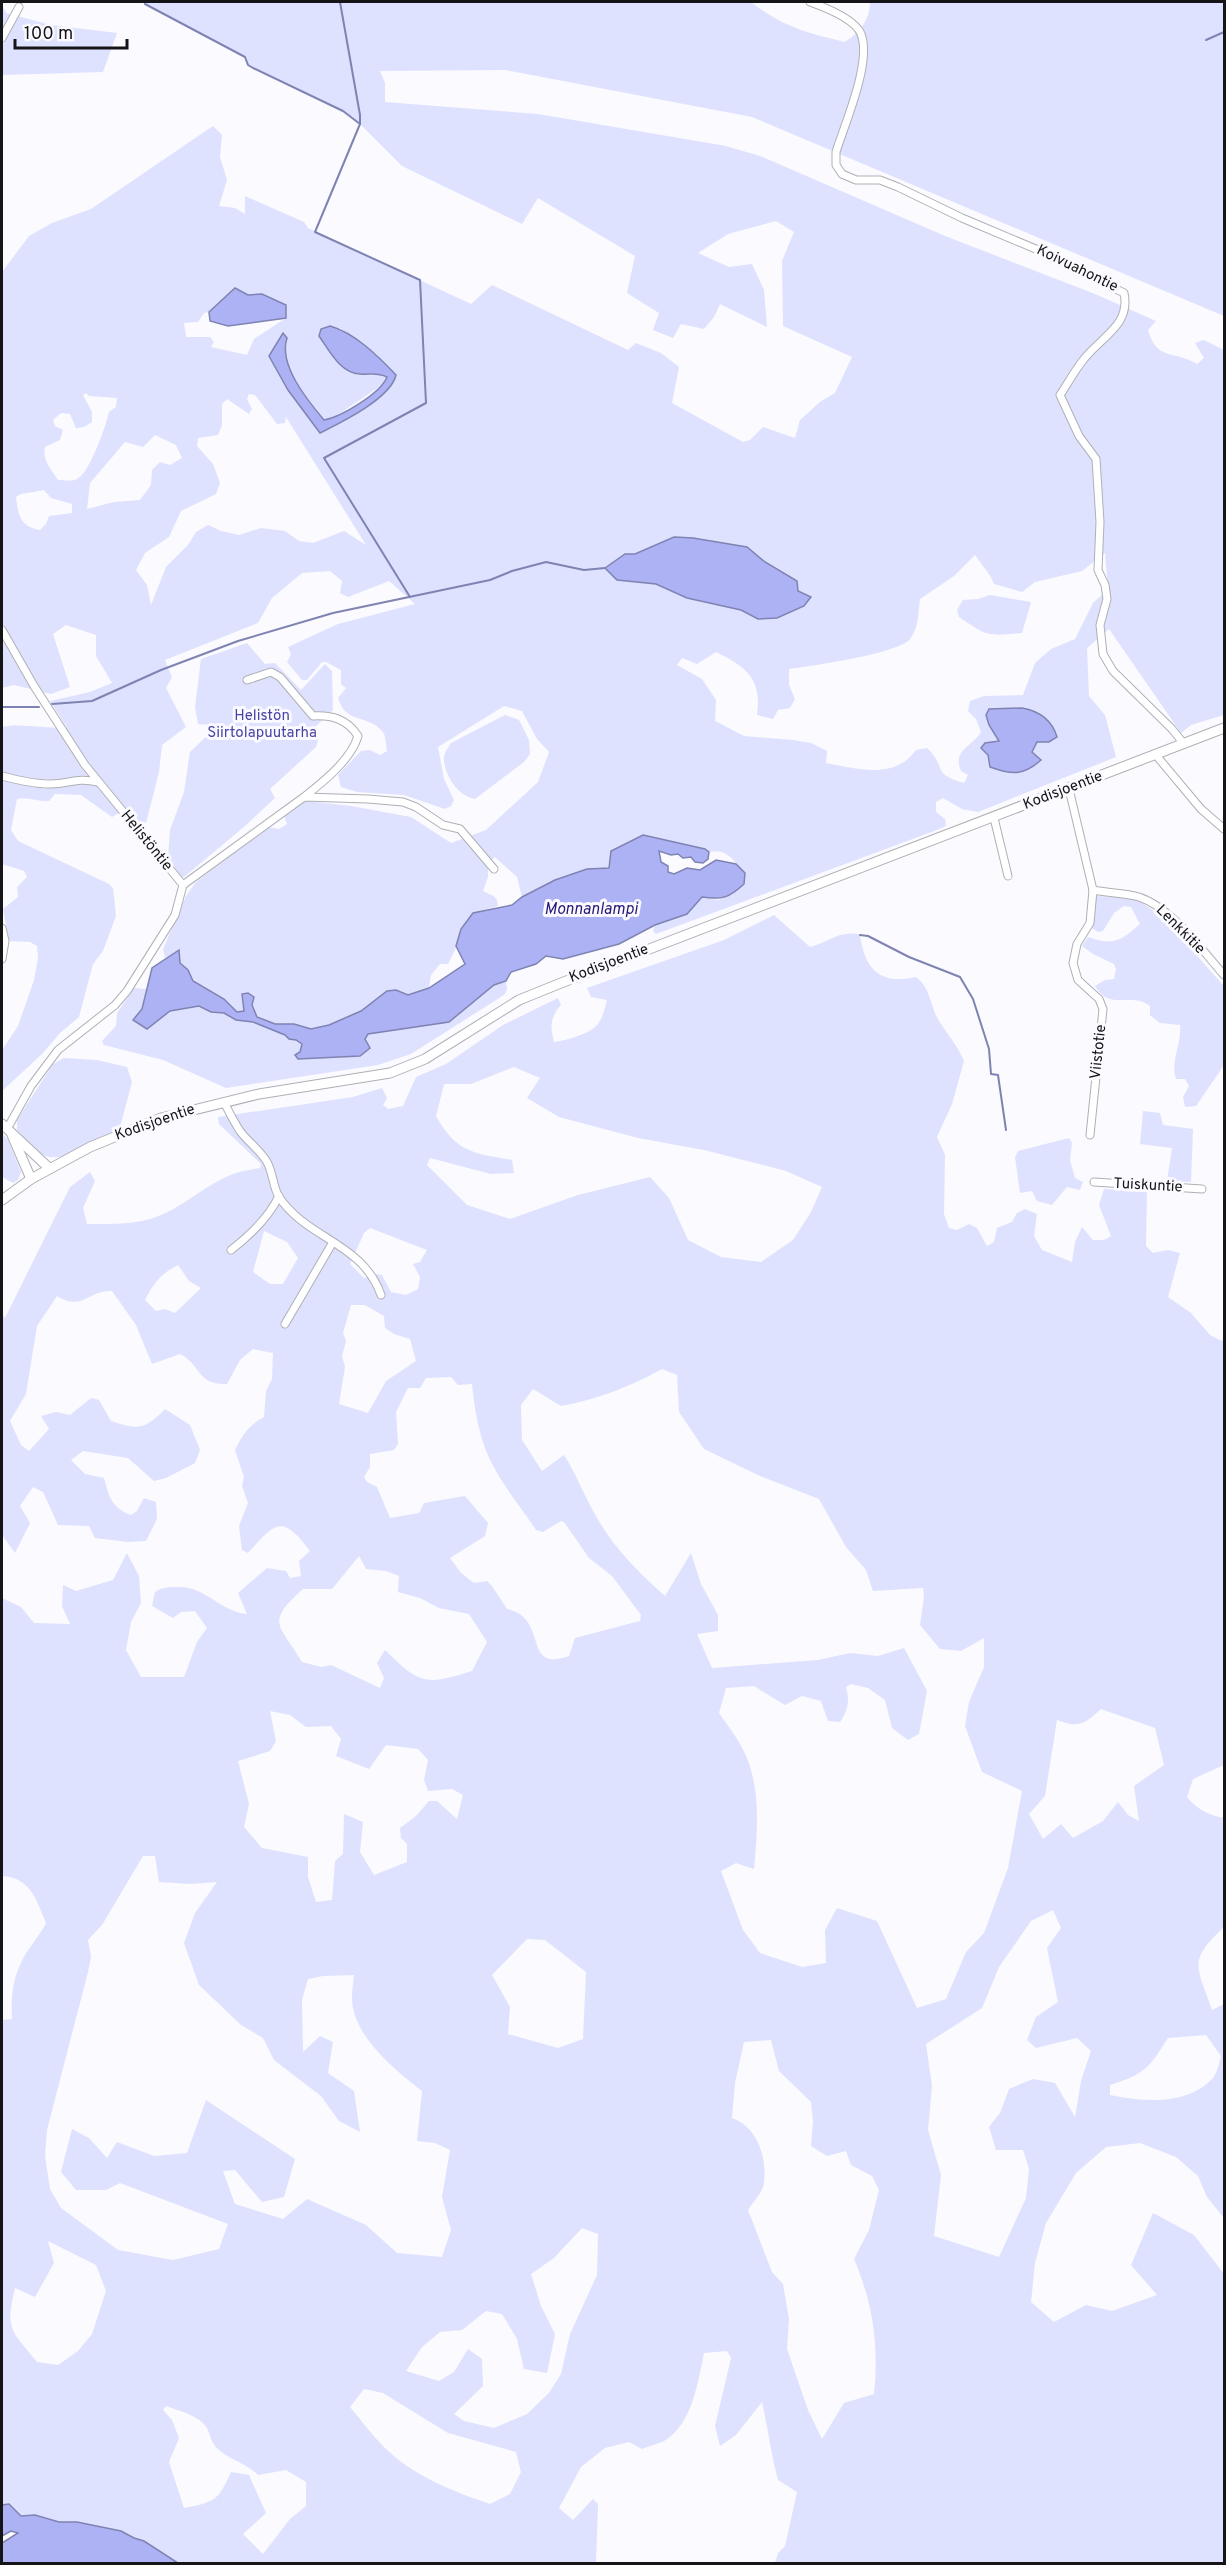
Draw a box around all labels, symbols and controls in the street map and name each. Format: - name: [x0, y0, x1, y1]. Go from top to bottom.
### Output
- scale bar: [15, 12, 128, 50]
- text: 100 m: [24, 23, 73, 46]
- street label: Koivuahontie: [1033, 241, 1121, 297]
- park label: Helistön Siirtolapuutarha: [207, 707, 317, 743]
- street label: Kodisjoentie: [1021, 767, 1105, 815]
- street label: Helistöntie: [116, 807, 176, 875]
- water label: Monnanlampi: [544, 900, 639, 920]
- street label: Lenkkitie: [1151, 901, 1209, 959]
- street label: Kodisjoentie: [567, 940, 651, 988]
- street label: Viistotie: [1087, 1024, 1111, 1080]
- street label: Kodisjoentie: [112, 1100, 198, 1146]
- street label: Tuiskuntie: [1113, 1175, 1183, 1197]

